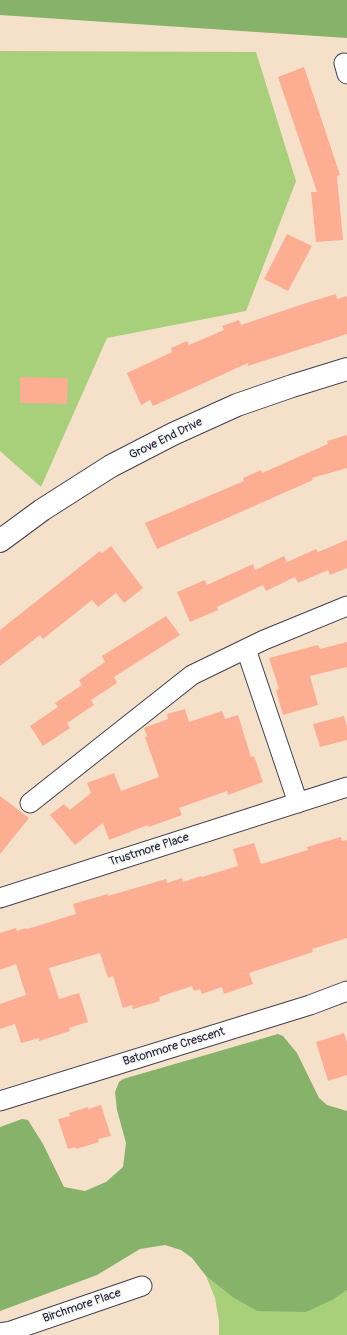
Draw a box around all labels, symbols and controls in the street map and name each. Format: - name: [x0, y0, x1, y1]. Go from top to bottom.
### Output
- street label: Grove End Drive: [127, 415, 205, 463]
- street label: Trustmore Place: [107, 830, 191, 870]
- street label: Batonmore Crescent: [121, 1025, 227, 1069]
- street label: Birchmore Place: [41, 1286, 123, 1326]

